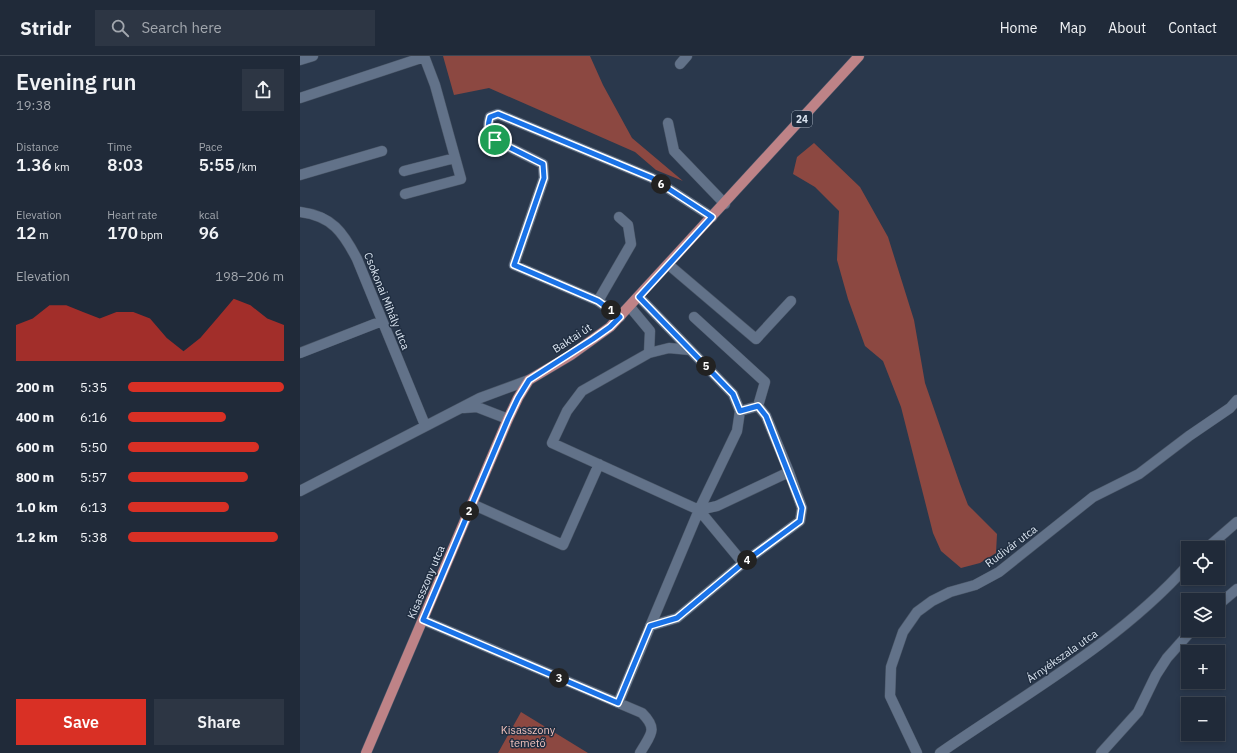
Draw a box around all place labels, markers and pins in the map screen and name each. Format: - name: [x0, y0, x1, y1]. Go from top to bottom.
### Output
- pin: [478, 123, 512, 157]
- pin: 6: [651, 174, 671, 194]
- pin: 1: [601, 300, 621, 320]
- pin: 5: [696, 356, 716, 376]
- pin: 2: [459, 501, 479, 521]
- pin: 4: [737, 550, 757, 570]
- pin: 3: [549, 668, 569, 688]

